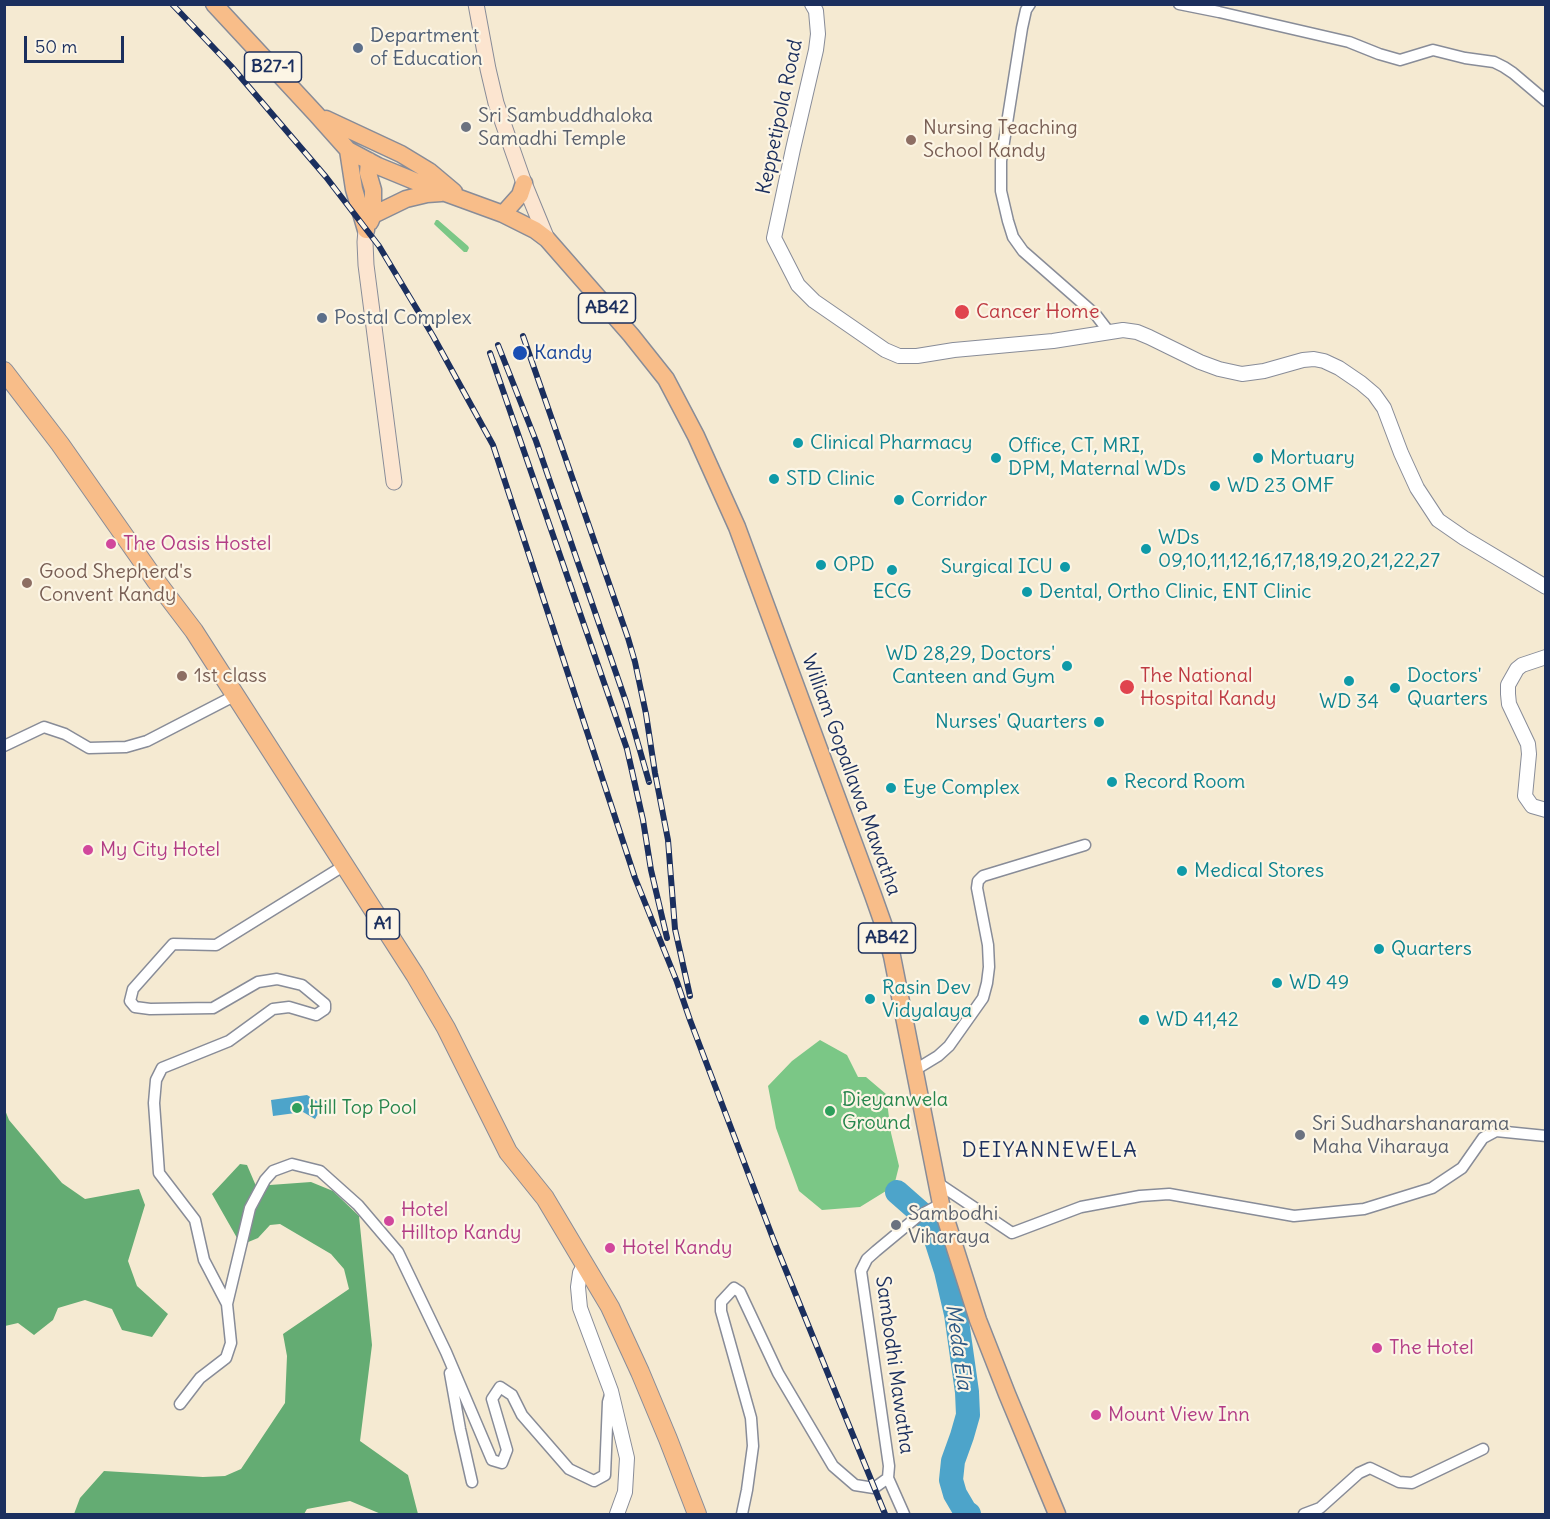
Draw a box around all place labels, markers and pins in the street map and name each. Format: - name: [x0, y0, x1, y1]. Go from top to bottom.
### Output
- place label: Department of Education: [370, 24, 483, 71]
- marker: Department of Education: [351, 41, 365, 55]
- place label: Sri Sambuddhaloka Samadhi Temple: [478, 104, 653, 151]
- place label: Nursing Teaching School Kandy: [923, 116, 1078, 163]
- marker: Sri Sambuddhaloka Samadhi Temple: [459, 120, 473, 134]
- marker: Nursing Teaching School Kandy: [904, 133, 918, 147]
- place label: Cancer Home: [976, 300, 1099, 324]
- marker: Cancer Home: [953, 303, 971, 321]
- place label: Postal Complex: [334, 306, 472, 330]
- marker: Postal Complex: [315, 311, 329, 325]
- place label: Kandy: [534, 341, 592, 365]
- marker: Kandy: [511, 344, 529, 362]
- place label: Clinical Pharmacy: [810, 431, 972, 455]
- place label: Office, CT, MRI, DPM, Maternal WDs: [1008, 434, 1186, 481]
- marker: Clinical Pharmacy: [791, 436, 805, 450]
- place label: Mortuary: [1270, 446, 1355, 470]
- marker: Office, CT, MRI, DPM, Maternal WDs: [989, 451, 1003, 465]
- marker: Mortuary: [1251, 451, 1265, 465]
- place label: STD Clinic: [786, 467, 875, 491]
- marker: STD Clinic: [767, 472, 781, 486]
- place label: WD 23 OMF: [1227, 474, 1334, 498]
- marker: WD 23 OMF: [1208, 479, 1222, 493]
- place label: Corridor: [911, 488, 987, 512]
- marker: Corridor: [892, 493, 906, 507]
- place label: WDs 09,10,11,12,16,17,18,19,20,21,22,27: [1158, 526, 1440, 573]
- place label: The Oasis Hostel: [123, 532, 271, 556]
- marker: The Oasis Hostel: [104, 537, 118, 551]
- marker: WDs 09,10,11,12,16,17,18,19,20,21,22,27: [1139, 542, 1153, 556]
- place label: OPD: [833, 553, 875, 577]
- place label: Surgical ICU: [941, 555, 1053, 579]
- marker: OPD: [814, 558, 828, 572]
- place label: Good Shepherd's Convent Kandy: [39, 560, 192, 607]
- marker: Surgical ICU: [1058, 560, 1072, 574]
- marker: ECG: [885, 563, 899, 577]
- marker: Good Shepherd's Convent Kandy: [20, 576, 34, 590]
- place label: ECG: [873, 580, 911, 604]
- place label: Dental, Ortho Clinic, ENT Clinic: [1039, 580, 1311, 604]
- marker: Dental, Ortho Clinic, ENT Clinic: [1020, 585, 1034, 599]
- place label: WD 28,29, Doctors' Canteen and Gym: [886, 642, 1055, 689]
- marker: WD 28,29, Doctors' Canteen and Gym: [1060, 659, 1074, 673]
- place label: 1st class: [194, 664, 267, 688]
- place label: The National Hospital Kandy: [1140, 664, 1276, 711]
- place label: Doctors' Quarters: [1407, 664, 1488, 711]
- marker: 1st class: [175, 669, 189, 683]
- marker: WD 34: [1342, 674, 1356, 688]
- marker: The National Hospital Kandy: [1118, 678, 1136, 696]
- marker: Doctors' Quarters: [1388, 681, 1402, 695]
- place label: WD 34: [1319, 690, 1379, 714]
- place label: Nurses' Quarters: [935, 710, 1087, 734]
- marker: Nurses' Quarters: [1092, 715, 1106, 729]
- place label: Record Room: [1124, 770, 1245, 794]
- marker: Record Room: [1105, 775, 1119, 789]
- place label: Eye Complex: [903, 776, 1020, 800]
- marker: Eye Complex: [884, 781, 898, 795]
- place label: My City Hotel: [100, 838, 220, 862]
- marker: My City Hotel: [81, 843, 95, 857]
- place label: Medical Stores: [1194, 859, 1324, 883]
- marker: Medical Stores: [1175, 864, 1189, 878]
- place label: Quarters: [1391, 937, 1472, 961]
- marker: Quarters: [1372, 942, 1386, 956]
- place label: WD 49: [1289, 971, 1349, 995]
- place label: Rasin Dev Vidyalaya: [882, 976, 972, 1023]
- marker: WD 49: [1270, 976, 1284, 990]
- marker: Rasin Dev Vidyalaya: [863, 992, 877, 1006]
- place label: WD 41,42: [1156, 1008, 1239, 1032]
- marker: WD 41,42: [1137, 1013, 1151, 1027]
- place label: Dieyanwela Ground: [842, 1088, 948, 1135]
- place label: Hill Top Pool: [309, 1096, 417, 1120]
- marker: Hill Top Pool: [290, 1101, 304, 1115]
- marker: Dieyanwela Ground: [823, 1104, 837, 1118]
- place label: Sri Sudharshanarama Maha Viharaya: [1312, 1112, 1509, 1159]
- marker: Sri Sudharshanarama Maha Viharaya: [1293, 1128, 1307, 1142]
- place label: Hotel Hilltop Kandy: [401, 1198, 521, 1245]
- place label: Sambodhi Viharaya: [908, 1202, 998, 1249]
- marker: Hotel Hilltop Kandy: [382, 1214, 396, 1228]
- marker: Sambodhi Viharaya: [889, 1218, 903, 1232]
- place label: Hotel Kandy: [622, 1236, 732, 1260]
- marker: Hotel Kandy: [603, 1241, 617, 1255]
- place label: The Hotel: [1389, 1336, 1474, 1360]
- marker: The Hotel: [1370, 1341, 1384, 1355]
- place label: Mount View Inn: [1108, 1403, 1250, 1427]
- marker: Mount View Inn: [1089, 1408, 1103, 1422]

